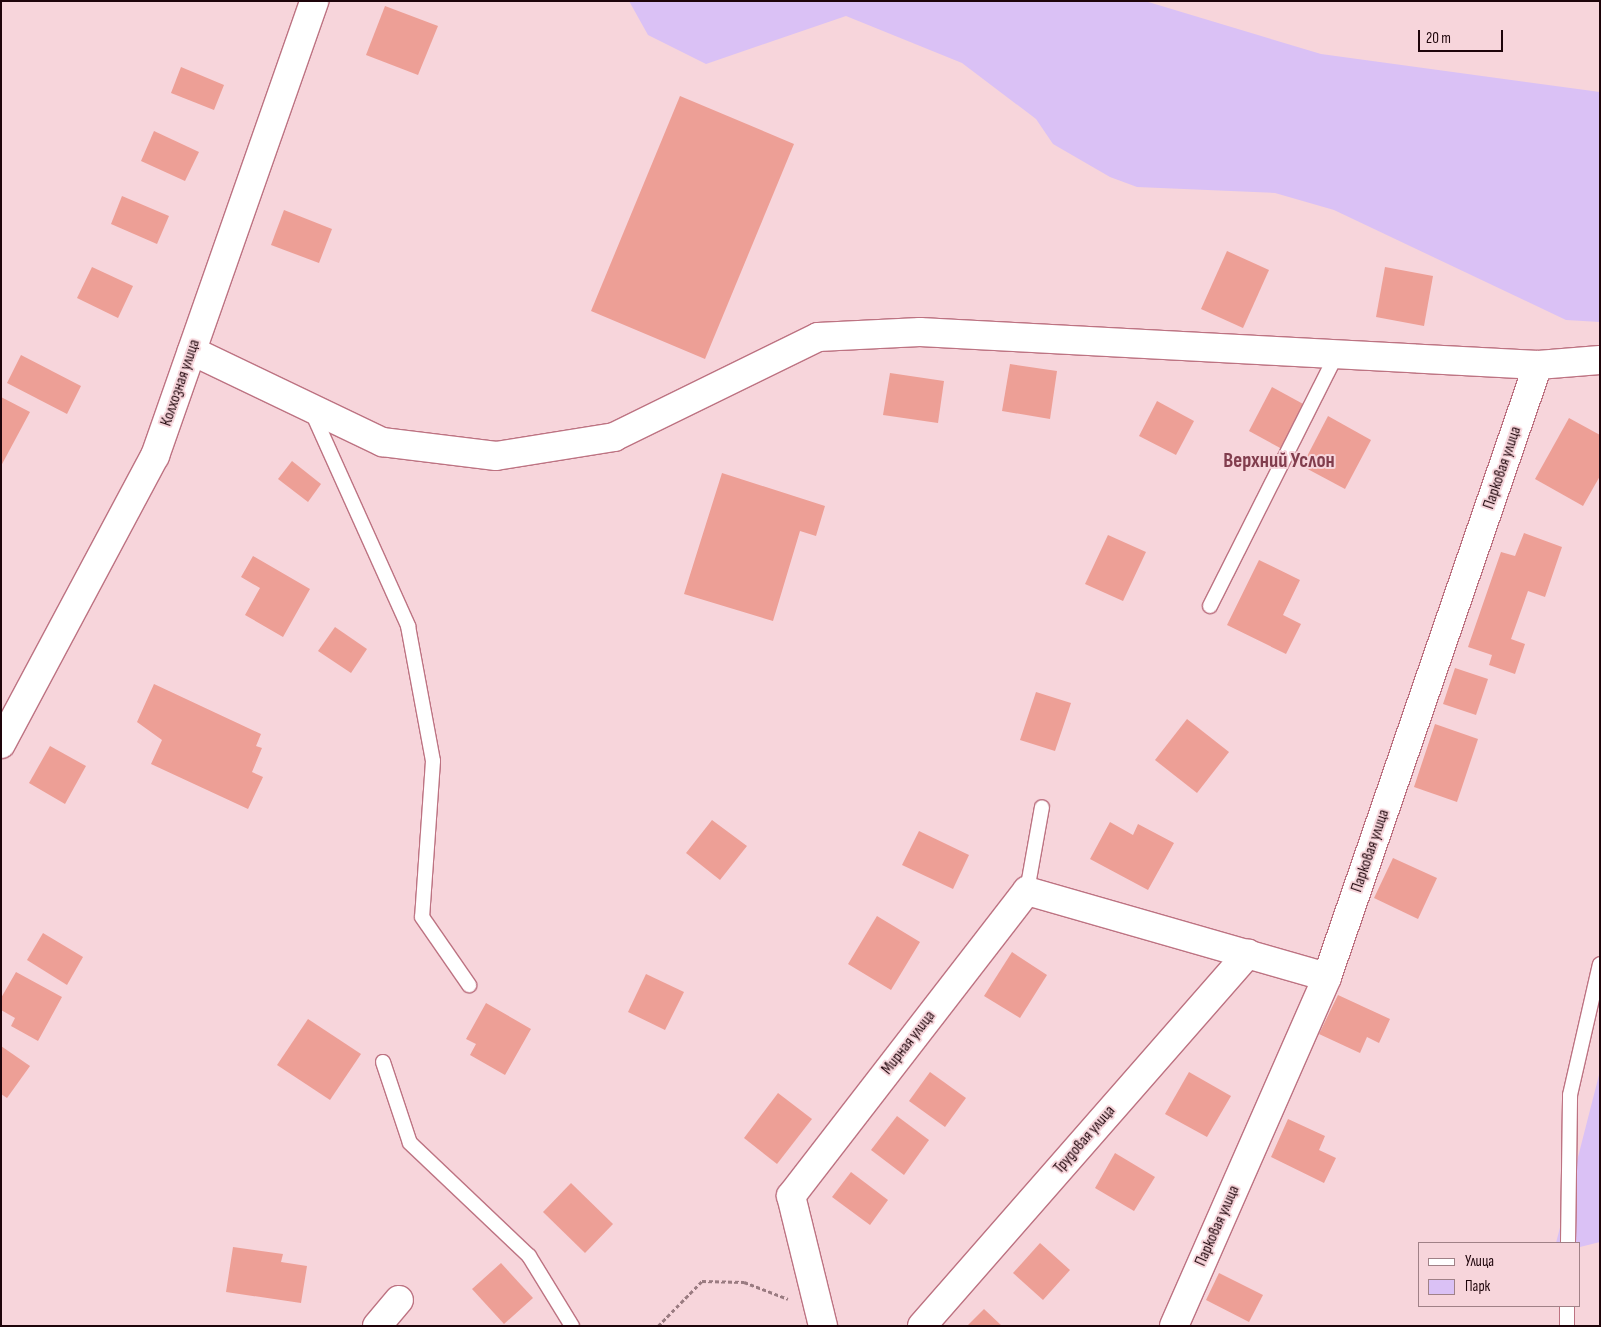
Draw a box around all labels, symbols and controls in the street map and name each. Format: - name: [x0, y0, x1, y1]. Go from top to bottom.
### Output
- scale bar: [1421, 20, 1506, 52]
- text: 20 m: [1426, 29, 1451, 48]
- street label: Колхозная улица: [157, 337, 205, 429]
- street label: Парковая улица: [1480, 424, 1526, 512]
- district label: Верхний Услон: [1223, 448, 1335, 474]
- street label: Парковая улица: [1348, 807, 1394, 895]
- street label: Мирная улица: [878, 1007, 940, 1079]
- street label: Трудовая улица: [1050, 1102, 1120, 1178]
- street label: Парковая улица: [1192, 1183, 1244, 1269]
- legend: [1418, 1242, 1581, 1307]
- text: Улица: [1465, 1252, 1494, 1271]
- text: Парк: [1465, 1277, 1490, 1296]

